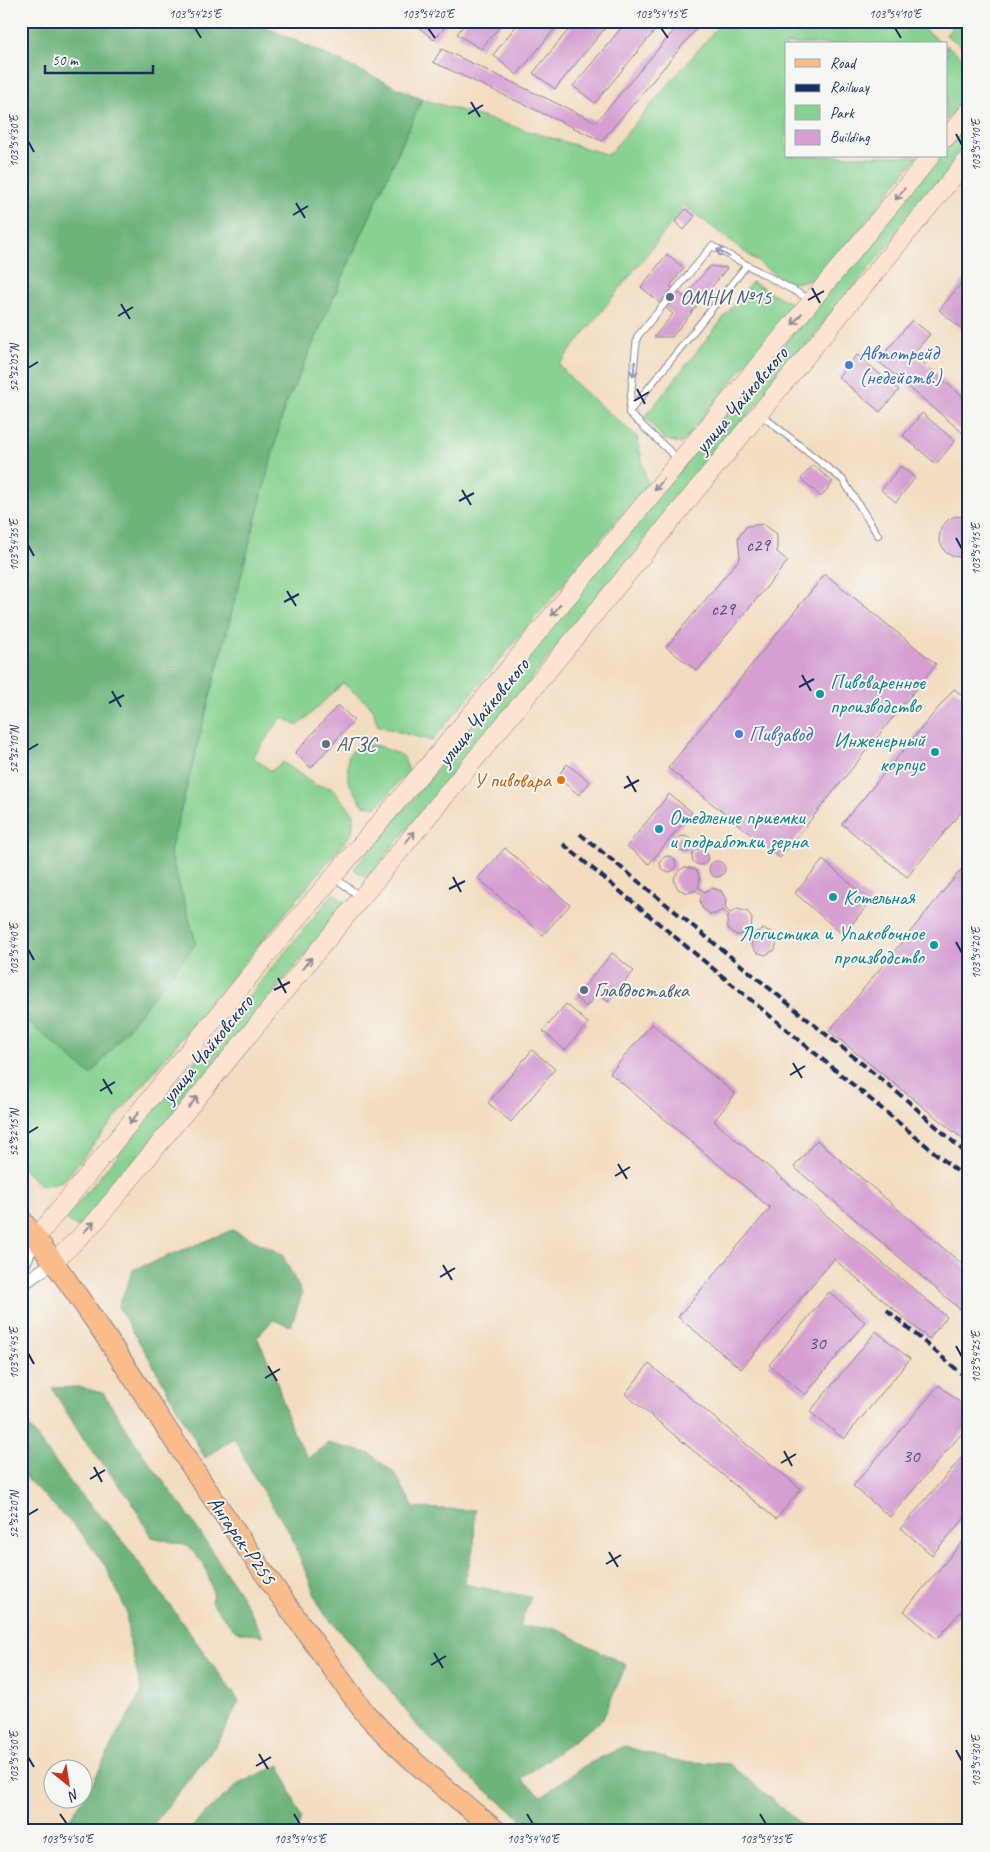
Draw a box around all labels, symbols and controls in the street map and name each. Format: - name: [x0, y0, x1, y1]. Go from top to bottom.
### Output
- text: 103°54'25"E: [169, 6, 223, 22]
- text: 103°54'20"E: [402, 6, 456, 22]
- text: 103°54'15"E: [635, 6, 689, 22]
- text: 103°54'10"E: [869, 6, 923, 22]
- scale bar: [45, 42, 152, 74]
- legend: [785, 42, 948, 158]
- text: 50 m: [52, 51, 79, 70]
- text: Road: [830, 54, 857, 73]
- text: Railway: [830, 78, 871, 97]
- text: Park: [830, 104, 855, 123]
- text: 103°54'30"E: [6, 113, 22, 167]
- text: 103°54'10"E: [968, 117, 984, 171]
- text: Building: [830, 128, 870, 147]
- one-way arrow: [895, 187, 906, 200]
- one-way arrow: [716, 247, 731, 257]
- place label: ОМНИ №15: [680, 284, 773, 310]
- marker: ОМНИ №15: [664, 291, 676, 303]
- one-way arrow: [791, 313, 802, 326]
- street label: улица Чайковского: [687, 340, 794, 460]
- place label: Автотрейд (недейств.): [859, 340, 943, 390]
- text: 52°32'05"N: [6, 343, 22, 392]
- marker: Автотрейд (недейств.): [843, 359, 855, 371]
- one-way arrow: [629, 361, 639, 377]
- one-way arrow: [654, 478, 665, 491]
- text: 103°54'35"E: [6, 517, 22, 571]
- text: 103°54'15"E: [968, 521, 984, 575]
- house number: с29: [746, 533, 771, 557]
- house number: с29: [711, 597, 736, 621]
- one-way arrow: [551, 603, 562, 616]
- street label: улица Чайковского: [430, 651, 536, 773]
- place label: Пивоваренное производство: [830, 669, 926, 719]
- marker: Пивоваренное производство: [814, 688, 826, 700]
- place label: Пивзавод: [749, 721, 814, 747]
- text: 52°32'10"N: [6, 725, 22, 774]
- place label: Инженерный корпус: [834, 727, 927, 777]
- marker: Пивзавод: [733, 728, 745, 740]
- place label: АГЗС: [336, 731, 379, 757]
- marker: АГЗС: [320, 738, 332, 750]
- marker: Инженерный корпус: [929, 746, 941, 758]
- place label: У пивовара: [474, 767, 553, 793]
- marker: У пивовара: [555, 774, 567, 786]
- place label: Отедление приемки и подработки зерна: [669, 804, 810, 855]
- marker: Отедление приемки и подработки зерна: [653, 823, 665, 835]
- one-way arrow: [404, 831, 415, 844]
- place label: Котельная: [843, 884, 916, 910]
- marker: Котельная: [827, 891, 839, 903]
- place label: Логистика и Упаковочное производство: [739, 920, 926, 970]
- text: 103°54'40"E: [6, 921, 22, 975]
- text: 103°54'20"E: [968, 925, 984, 979]
- marker: Логистика и Упаковочное производство: [928, 939, 940, 951]
- one-way arrow: [301, 957, 312, 970]
- place label: Главдоставка: [594, 977, 691, 1003]
- marker: Главдоставка: [578, 984, 590, 996]
- street label: улица Чайковского: [154, 988, 260, 1110]
- one-way arrow: [187, 1096, 198, 1109]
- text: 52°32'15"N: [6, 1108, 22, 1157]
- one-way arrow: [129, 1111, 140, 1124]
- one-way arrow: [83, 1221, 95, 1234]
- text: 103°54'45"E: [6, 1325, 22, 1379]
- text: 103°54'25"E: [968, 1329, 984, 1383]
- house number: 30: [808, 1331, 827, 1355]
- house number: 30: [902, 1444, 921, 1468]
- text: 52°32'20"N: [6, 1490, 22, 1539]
- street label: Ангарск-Р255: [202, 1491, 283, 1591]
- text: 103°54'50"E: [6, 1729, 22, 1783]
- text: 103°54'30"E: [968, 1733, 984, 1787]
- north arrow: [42, 1760, 92, 1810]
- text: N: [64, 1785, 82, 1806]
- text: 103°54'50"E: [41, 1831, 95, 1847]
- text: 103°54'45"E: [274, 1831, 328, 1847]
- text: 103°54'40"E: [507, 1831, 561, 1847]
- text: 103°54'35"E: [740, 1831, 794, 1847]

